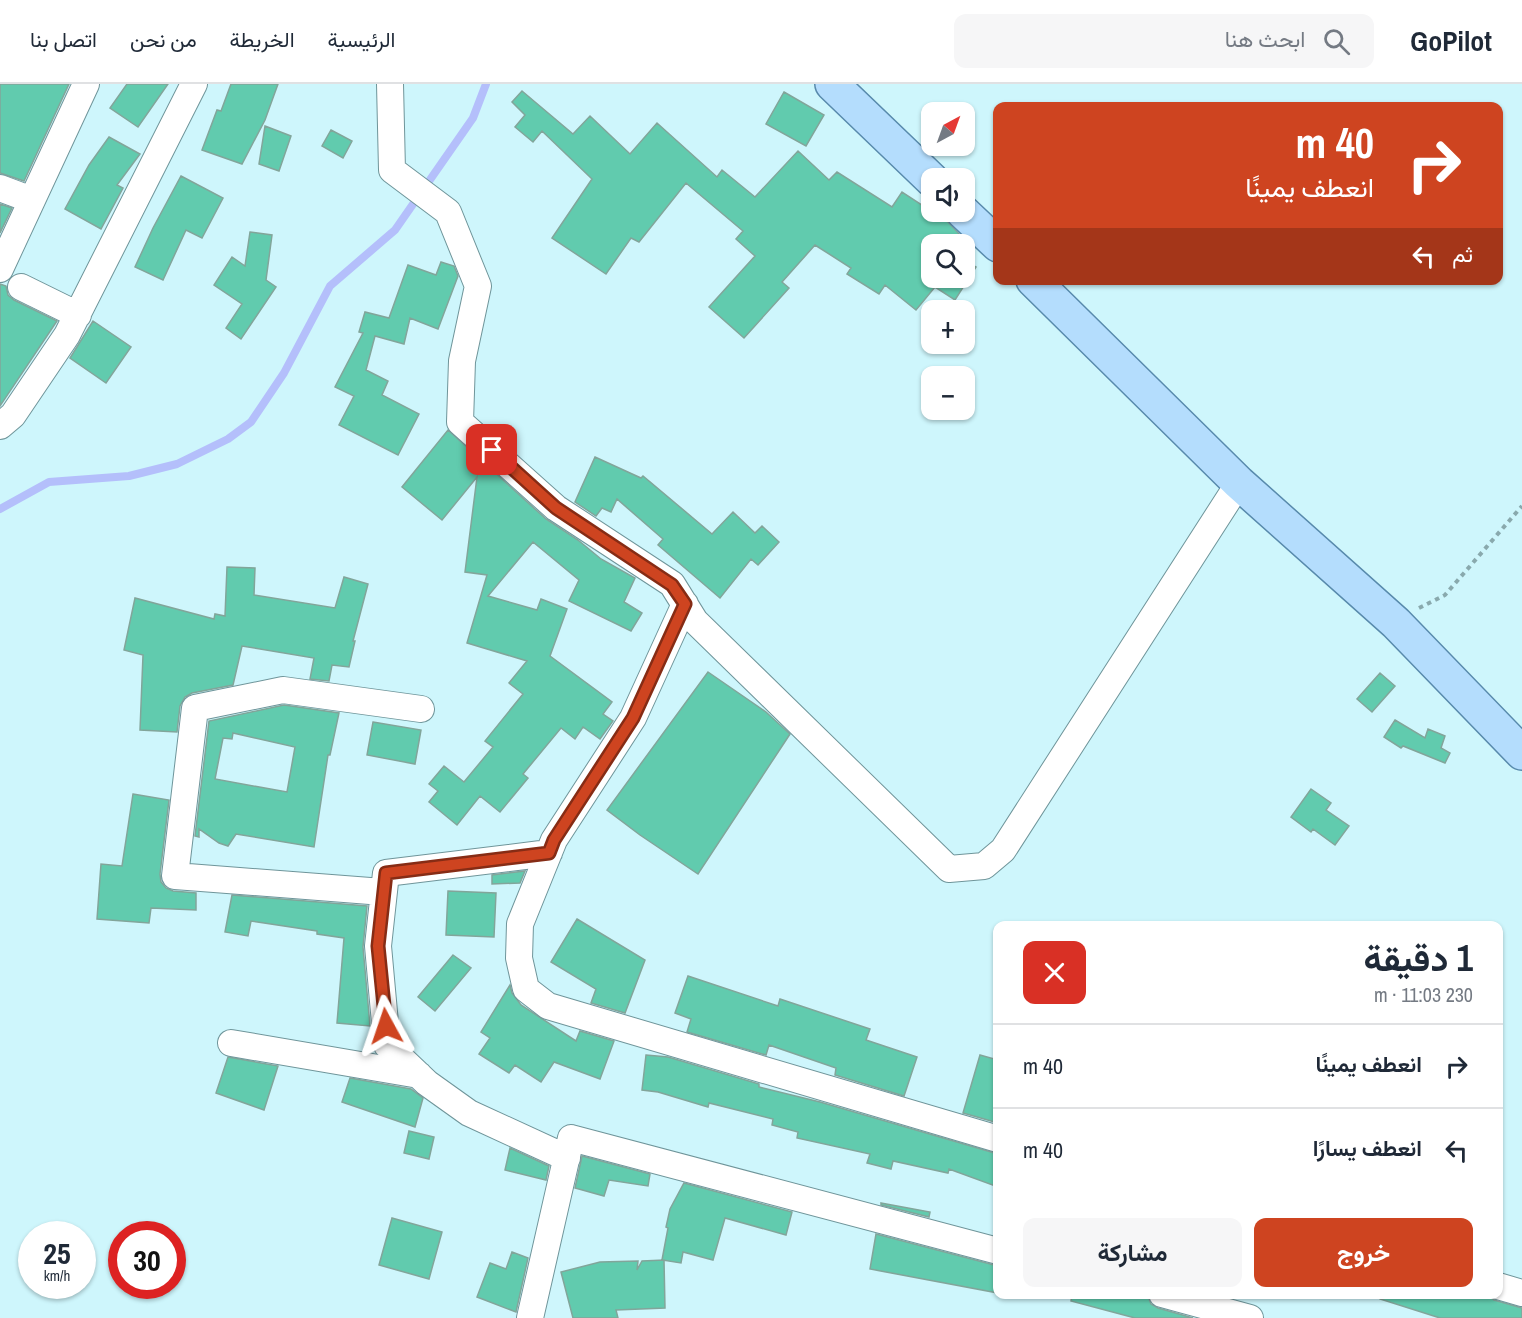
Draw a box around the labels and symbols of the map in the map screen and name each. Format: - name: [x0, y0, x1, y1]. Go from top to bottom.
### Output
- north arrow: [921, 102, 975, 156]
- pin: [466, 424, 517, 475]
- position arrow: [354, 994, 418, 1058]
- speed limit sign: 30: [108, 1221, 186, 1299]

